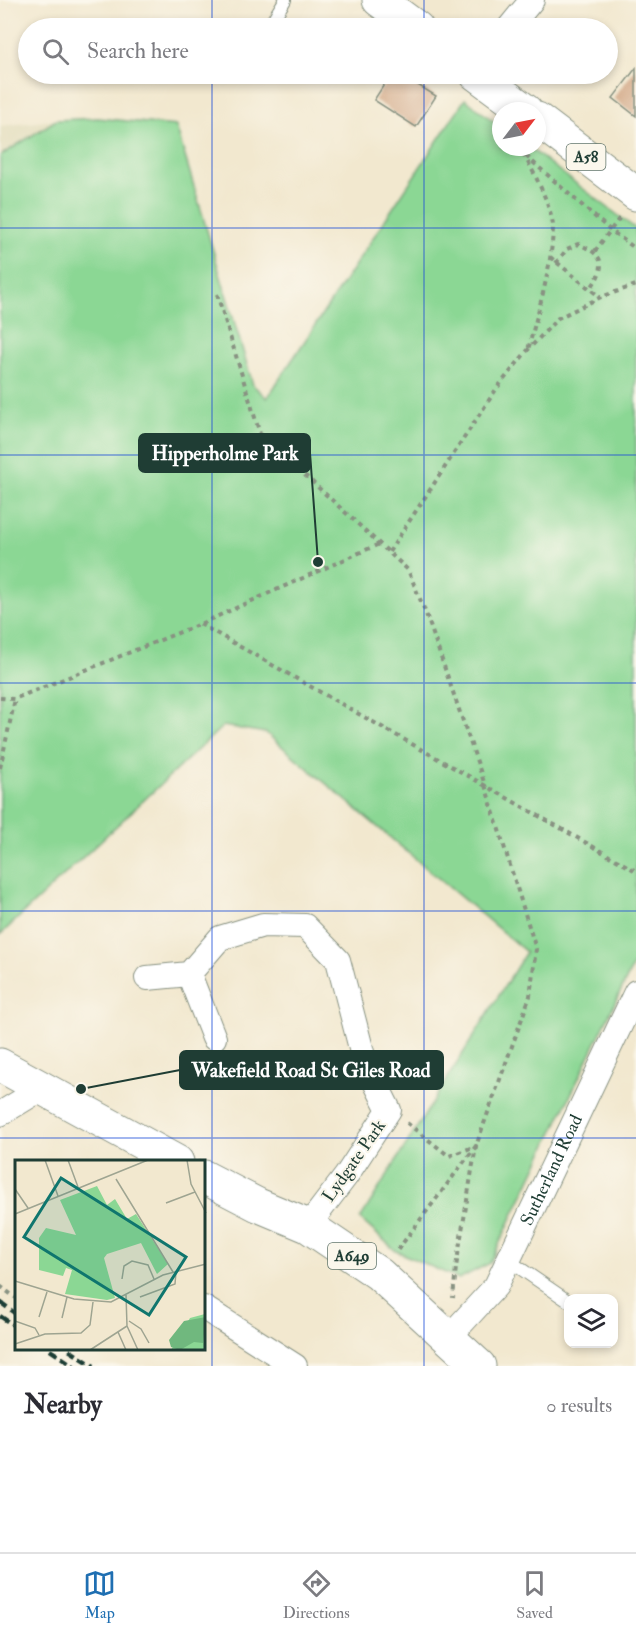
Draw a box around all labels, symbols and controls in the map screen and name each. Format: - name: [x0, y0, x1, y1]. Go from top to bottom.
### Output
- search box: [18, 18, 618, 84]
- icon: search: [39, 35, 72, 68]
- text: Search here: [87, 37, 189, 65]
- north arrow: [492, 102, 546, 156]
- road number: A58: [566, 144, 606, 170]
- callout: Hipperholme Park: [139, 434, 310, 472]
- text: Hipperholme Park: [151, 441, 299, 467]
- callout: Wakefield Road St Giles Road: [180, 1051, 443, 1089]
- text: Wakefield Road St Giles Road: [190, 1058, 431, 1083]
- street label: Sutherland Road: [515, 1111, 588, 1229]
- street label: Lydgate Park: [317, 1115, 391, 1207]
- inset map: [15, 1160, 206, 1351]
- road number: A649: [328, 1243, 376, 1269]
- map controls: [564, 1294, 618, 1348]
- button: layers: [564, 1294, 618, 1348]
- text: Nearby: [24, 1389, 102, 1421]
- text: 0 results: [546, 1393, 612, 1418]
- tab: Map: [83, 1567, 116, 1623]
- tab: Directions: [283, 1567, 350, 1623]
- tab: Saved: [516, 1567, 553, 1623]

